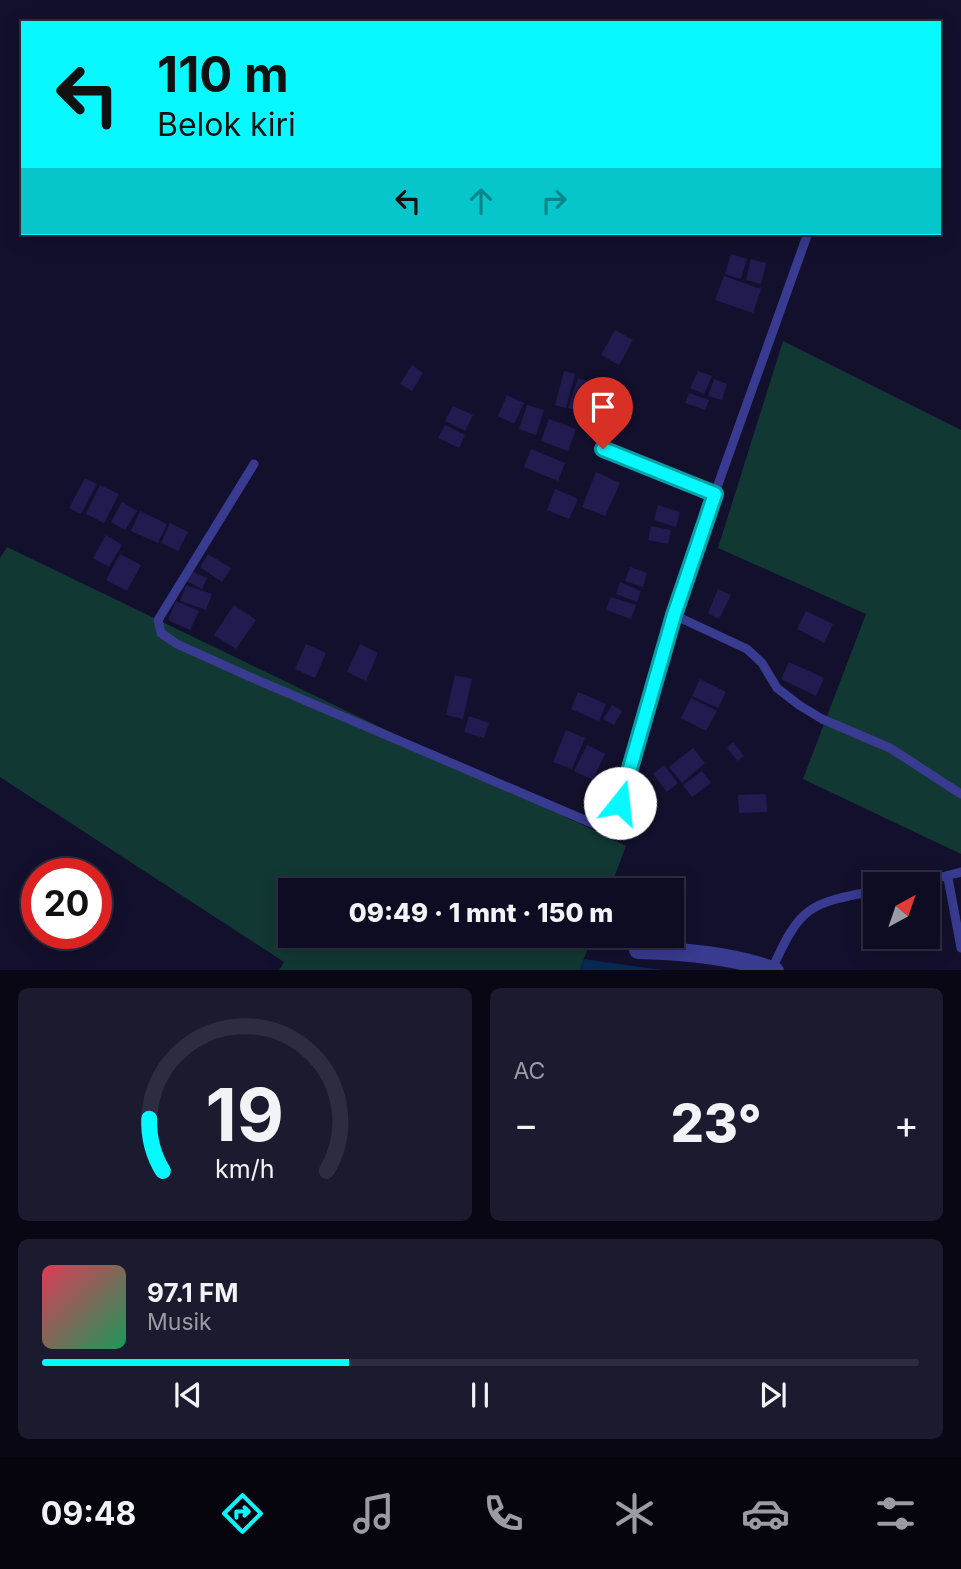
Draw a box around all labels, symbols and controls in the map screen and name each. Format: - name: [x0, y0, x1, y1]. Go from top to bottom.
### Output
- text: 110 m: [157, 45, 289, 104]
- icon: left: [42, 49, 133, 140]
- text: Belok kiri: [157, 105, 296, 144]
- icon: left: [389, 182, 427, 220]
- icon: ahead: [462, 182, 500, 220]
- icon: right: [535, 182, 573, 220]
- pin: [573, 377, 633, 449]
- icon: arrive: [584, 388, 622, 426]
- position arrow: [583, 766, 657, 840]
- speed limit sign: 20: [21, 858, 112, 949]
- north arrow: [863, 872, 940, 948]
- map controls: [863, 872, 940, 949]
- text: 09:49 · 1 mnt · 150 m: [349, 897, 613, 928]
- text: AC: [514, 1057, 545, 1085]
- text: 19: [205, 1070, 284, 1159]
- text: 23°: [671, 1092, 762, 1155]
- text: −: [514, 1101, 539, 1147]
- text: +: [894, 1101, 919, 1147]
- text: km/h: [215, 1153, 274, 1183]
- text: 97.1 FM: [147, 1277, 238, 1308]
- text: Musik: [147, 1308, 212, 1336]
- icon: previous: [169, 1376, 207, 1414]
- icon: pause: [461, 1376, 499, 1414]
- icon: next: [754, 1376, 792, 1414]
- icon: directions: [218, 1489, 267, 1538]
- icon: music: [349, 1489, 398, 1538]
- icon: phone: [479, 1489, 528, 1538]
- icon: climate: [610, 1489, 659, 1538]
- icon: car: [741, 1489, 790, 1538]
- icon: filters: [871, 1489, 920, 1538]
- text: 09:48: [41, 1494, 136, 1533]

